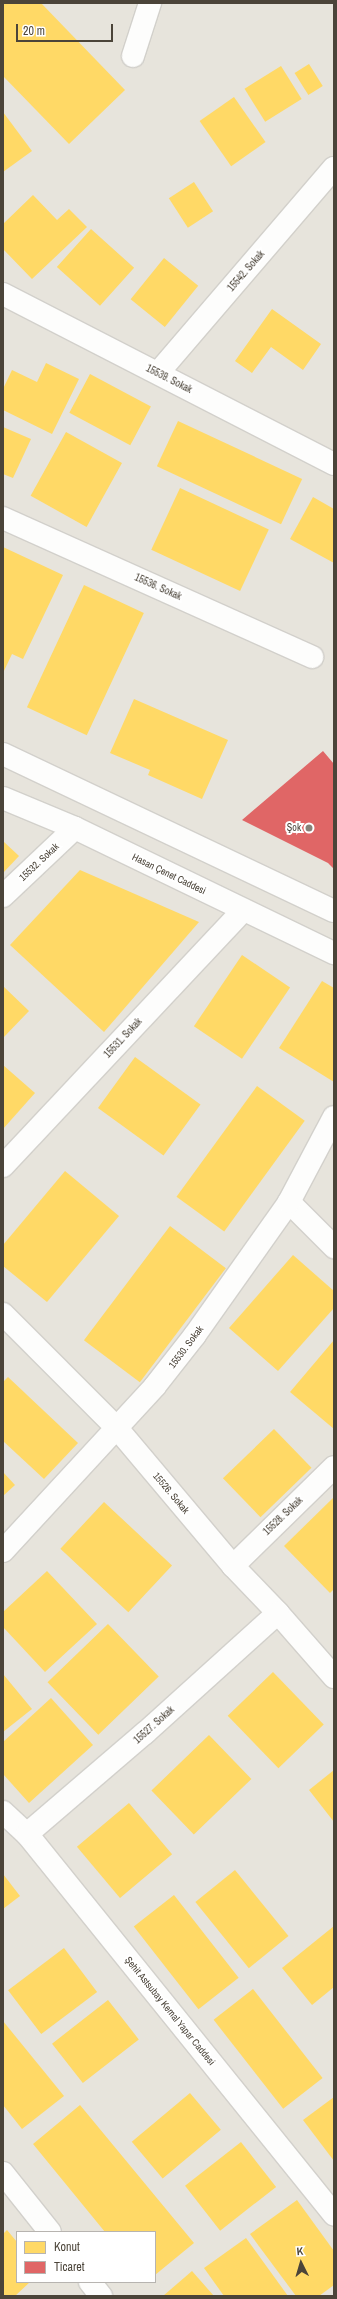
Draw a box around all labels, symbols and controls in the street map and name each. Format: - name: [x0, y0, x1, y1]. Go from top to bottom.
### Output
- scale bar: [18, 16, 115, 42]
- text: 20 m: [23, 23, 45, 39]
- street label: 15542. Sokak: [225, 248, 267, 294]
- street label: 15539. Sokak: [144, 362, 194, 396]
- street label: 15536. Sokak: [133, 571, 183, 603]
- place label: Şok: [287, 822, 301, 834]
- marker: Şok: [304, 823, 314, 833]
- street label: 15532. Sokak: [17, 841, 61, 883]
- street label: Hasan Çenet Caddesi: [130, 851, 208, 897]
- street label: 15531. Sokak: [102, 1016, 144, 1060]
- street label: 15530. Sokak: [166, 1323, 206, 1371]
- street label: 15526. Sokak: [150, 1470, 192, 1516]
- street label: 15528. Sokak: [261, 1494, 305, 1538]
- street label: 15527. Sokak: [131, 1704, 177, 1746]
- street label: Şehit Astsubay Kemal Yapar Caddesi: [122, 1954, 218, 2068]
- legend: [16, 2231, 156, 2283]
- text: Konut: [54, 2239, 80, 2255]
- north arrow: [281, 2243, 321, 2283]
- text: K: [296, 2244, 304, 2258]
- text: Ticaret: [54, 2259, 84, 2275]

